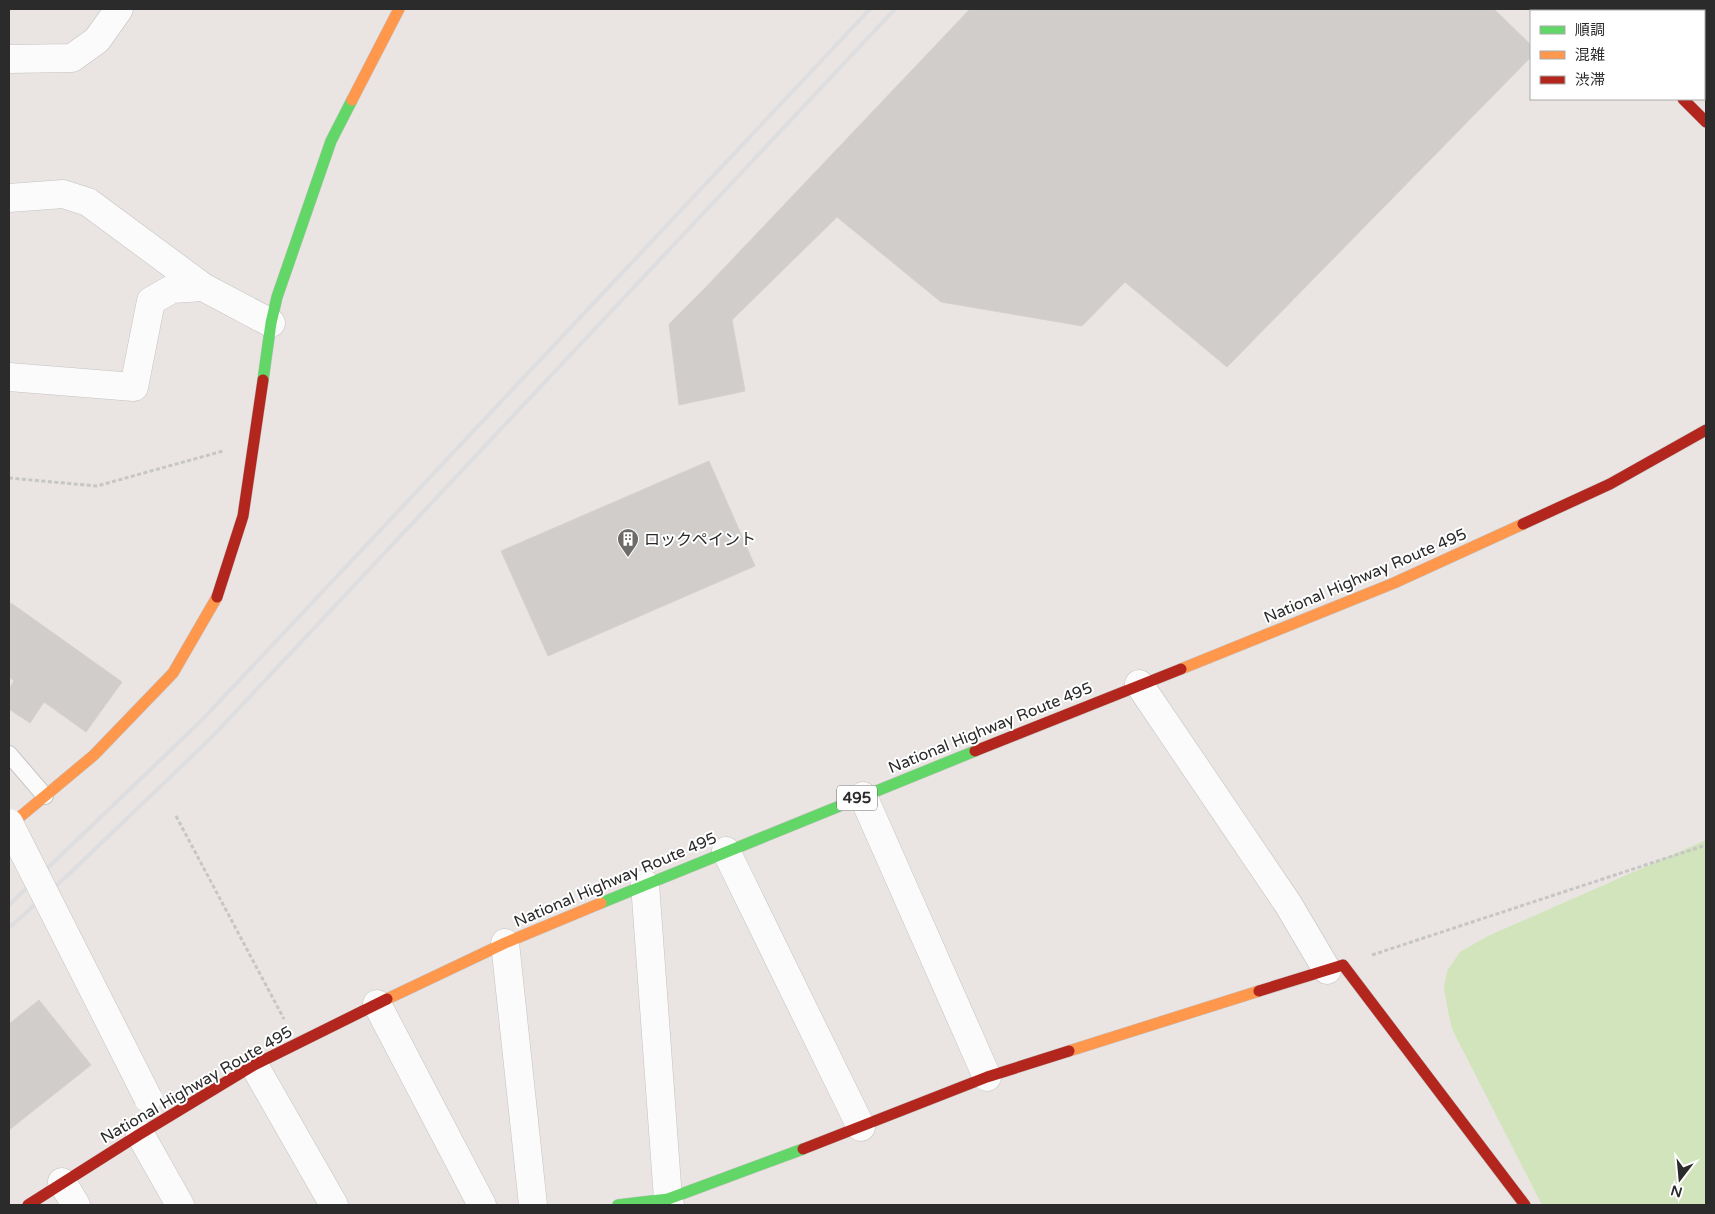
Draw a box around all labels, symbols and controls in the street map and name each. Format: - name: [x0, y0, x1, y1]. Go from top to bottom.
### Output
- legend: [1530, 10, 1705, 100]
- text: 順調: [1575, 21, 1605, 39]
- text: 混雑: [1575, 46, 1605, 64]
- text: 渋滞: [1575, 71, 1605, 89]
- street label: National Highway Route 495: [1261, 524, 1470, 628]
- building icon: ロックペイント: [616, 527, 640, 558]
- place label: ロックペイント: [644, 530, 756, 550]
- street label: National Highway Route 495: [885, 678, 1095, 778]
- road number: 495: [837, 786, 877, 810]
- street label: National Highway Route 495: [511, 828, 720, 932]
- street label: National Highway Route 495: [97, 1022, 296, 1148]
- north arrow: [1655, 1154, 1705, 1204]
- text: N: [1669, 1181, 1684, 1201]

